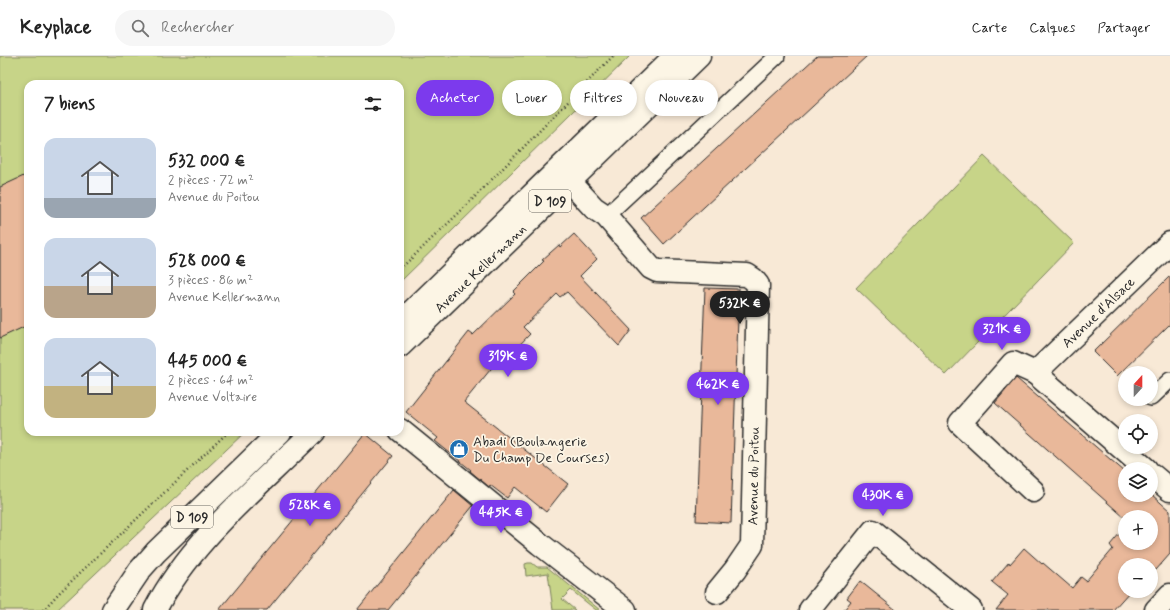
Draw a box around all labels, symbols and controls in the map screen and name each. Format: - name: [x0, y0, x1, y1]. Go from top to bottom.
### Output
- search box: [115, 10, 395, 46]
- text: Keyplace: [20, 15, 91, 40]
- icon: search: [129, 17, 151, 39]
- text: Rechercher: [161, 18, 234, 38]
- text: Carte: [971, 19, 1007, 37]
- text: Calques: [1029, 19, 1075, 37]
- text: Partager: [1097, 19, 1150, 37]
- chip: Acheter: [416, 80, 494, 116]
- chip: Louer: [502, 80, 562, 116]
- chip: Filtres: [570, 80, 637, 116]
- chip: Nouveau: [645, 80, 718, 116]
- text: 7 biens: [44, 93, 95, 115]
- icon: filters: [362, 93, 384, 115]
- text: 532 000 €: [168, 150, 245, 172]
- icon: home: [76, 154, 124, 202]
- text: 2 pièces · 72 m²: [168, 172, 254, 189]
- text: Avenue du Poitou: [168, 189, 260, 206]
- road number: D 109: [529, 190, 571, 212]
- street label: Avenue Kellermann: [431, 220, 530, 317]
- text: 528 000 €: [168, 250, 246, 272]
- icon: home: [76, 254, 124, 302]
- text: 3 pièces · 86 m²: [168, 272, 253, 289]
- street label: Avenue d'Alsace: [1058, 273, 1139, 352]
- text: Avenue Kellermann: [168, 289, 280, 306]
- pin: 532K €: [707, 291, 773, 325]
- text: 532K €: [719, 295, 761, 312]
- pin: 321K €: [969, 317, 1035, 351]
- text: 321K €: [982, 321, 1022, 338]
- pin: 319K €: [475, 344, 541, 378]
- text: 319K €: [488, 348, 528, 365]
- text: 445 000 €: [168, 350, 247, 372]
- icon: home: [76, 354, 124, 402]
- north arrow: [1118, 366, 1158, 406]
- map controls: [1118, 366, 1158, 598]
- text: 2 pièces · 64 m²: [168, 372, 254, 389]
- pin: 462K €: [685, 372, 751, 406]
- text: 462K €: [696, 376, 740, 393]
- text: Avenue Voltaire: [168, 389, 257, 406]
- button: locate: [1118, 414, 1158, 454]
- street label: Avenue du Poitou: [744, 426, 764, 525]
- place label: Abadi (Boulangerie Du Champ De Courses): [473, 433, 609, 467]
- shop icon: Abadi (Boulangerie Du Champ De Courses): [448, 438, 470, 460]
- button: layers: [1118, 462, 1158, 502]
- pin: 430K €: [850, 483, 916, 517]
- text: 430K €: [862, 487, 904, 504]
- pin: 528K €: [277, 493, 343, 527]
- text: 528K €: [289, 497, 331, 514]
- pin: 445K €: [468, 500, 534, 534]
- text: 445K €: [479, 504, 523, 521]
- road number: D 109: [171, 506, 213, 528]
- button: +: [1118, 510, 1158, 550]
- button: −: [1118, 558, 1158, 598]

